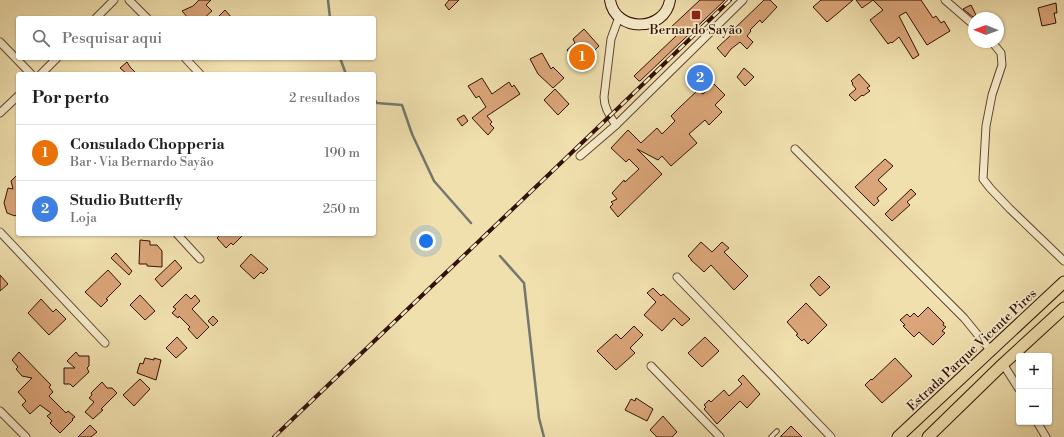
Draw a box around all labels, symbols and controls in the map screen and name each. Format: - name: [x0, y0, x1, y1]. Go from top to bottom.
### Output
- marker: Bernardo Sayão: [690, 9, 702, 21]
- north arrow: [968, 12, 1004, 48]
- search box: [16, 16, 376, 60]
- place label: Bernardo Sayão: [649, 22, 742, 38]
- icon: search: [30, 27, 52, 49]
- text: Pesquisar aqui: [62, 29, 162, 48]
- pin: 1: [569, 42, 595, 72]
- pin: 2: [687, 63, 713, 93]
- text: Por perto: [32, 87, 109, 109]
- text: 2 resultados: [289, 90, 360, 106]
- text: Consulado Chopperia: [70, 135, 225, 154]
- text: 1: [42, 145, 48, 161]
- text: 190 m: [324, 145, 360, 161]
- text: Bar · Via Bernardo Sayão: [70, 154, 214, 170]
- text: Studio Butterfly: [70, 191, 183, 210]
- text: 2: [41, 201, 49, 217]
- text: 250 m: [323, 201, 360, 217]
- text: Loja: [70, 210, 97, 226]
- your location: [416, 231, 436, 251]
- street label: Estrada Parque Vicente Pires: [904, 285, 1040, 414]
- map controls: [1016, 353, 1052, 425]
- button: +: [1016, 353, 1052, 389]
- button: −: [1016, 389, 1052, 425]

